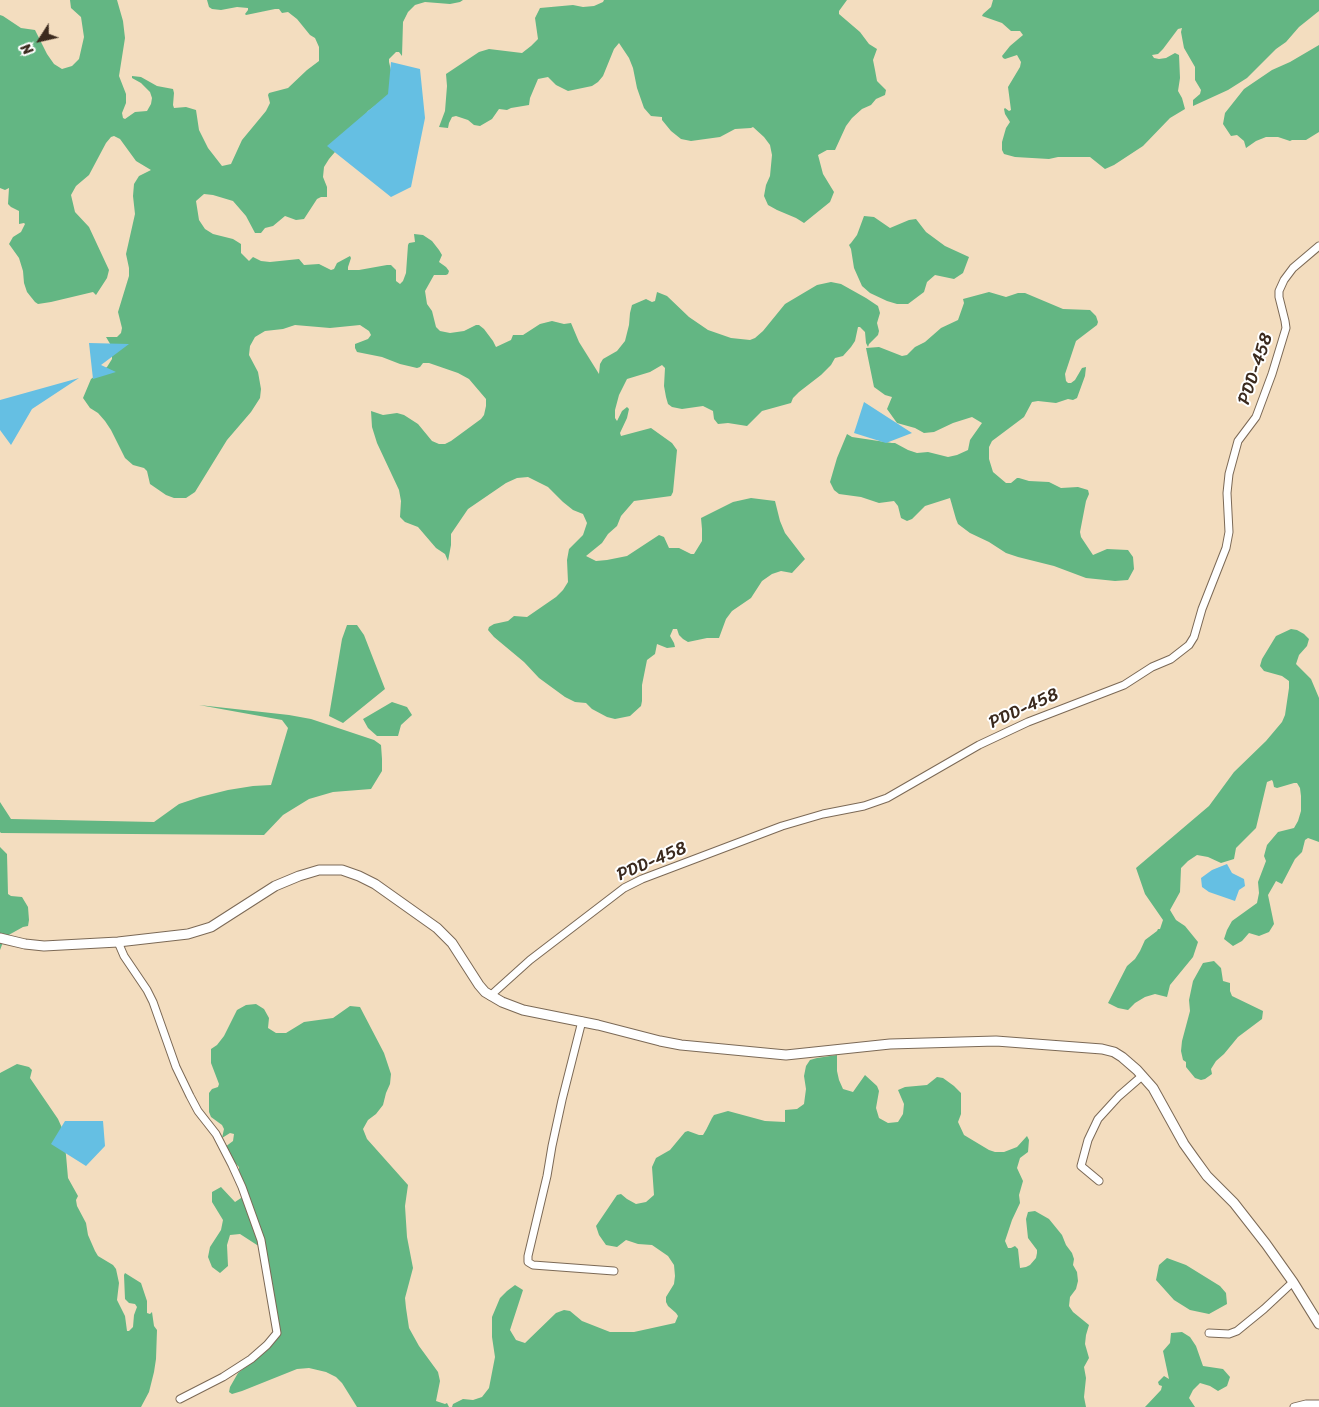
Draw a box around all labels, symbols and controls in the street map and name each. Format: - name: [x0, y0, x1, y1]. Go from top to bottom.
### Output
- north arrow: [15, 15, 65, 65]
- text: N: [14, 38, 40, 60]
- street label: PDD-458: [1234, 331, 1278, 407]
- street label: PDD-458: [986, 684, 1062, 734]
- street label: PDD-458: [614, 838, 690, 886]

